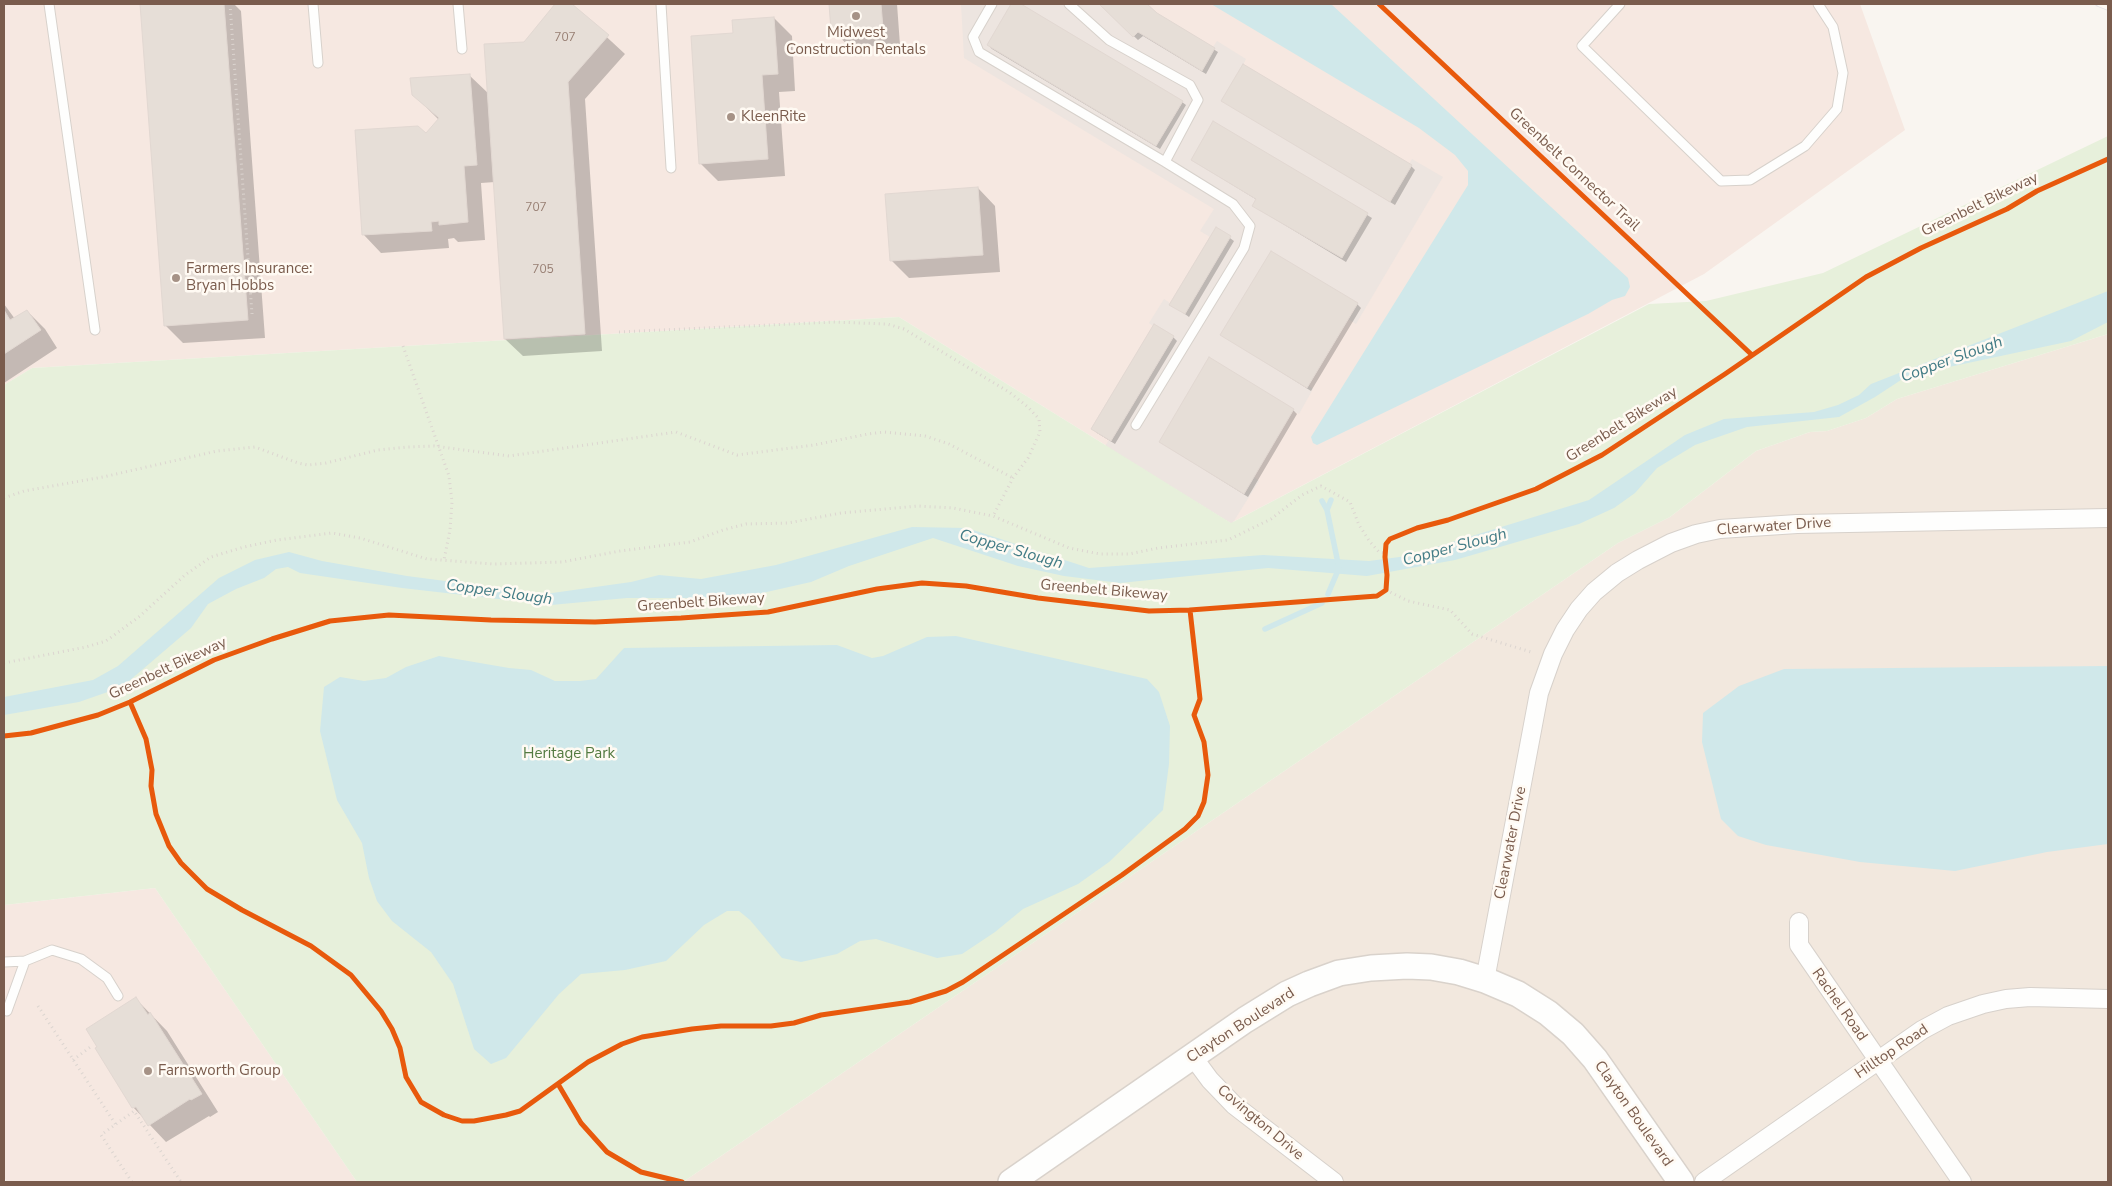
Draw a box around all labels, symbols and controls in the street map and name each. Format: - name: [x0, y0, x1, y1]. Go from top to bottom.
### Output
- marker: Midwest Construction Rentals: [850, 10, 862, 22]
- place label: Midwest Construction Rentals: [786, 24, 926, 59]
- house number: 707: [554, 31, 576, 45]
- street label: Greenbelt Connector Trail: [1505, 105, 1643, 235]
- place label: KleenRite: [741, 108, 806, 126]
- marker: KleenRite: [725, 111, 737, 123]
- street label: Greenbelt Bikeway: [1919, 169, 2041, 241]
- house number: 707: [525, 201, 547, 215]
- place label: Farmers Insurance: Bryan Hobbs: [186, 260, 312, 295]
- house number: 705: [532, 263, 554, 277]
- marker: Farmers Insurance: Bryan Hobbs: [170, 272, 182, 284]
- water label: Copper Slough: [1898, 333, 2006, 387]
- street label: Greenbelt Bikeway: [1563, 384, 1681, 466]
- street label: Clearwater Drive: [1716, 514, 1832, 540]
- water label: Copper Slough: [1401, 525, 1509, 571]
- water label: Copper Slough: [957, 526, 1065, 574]
- water label: Copper Slough: [445, 576, 553, 610]
- street label: Greenbelt Bikeway: [1040, 576, 1168, 606]
- street label: Greenbelt Bikeway: [637, 590, 765, 616]
- street label: Greenbelt Bikeway: [106, 634, 230, 704]
- park label: Heritage Park: [523, 745, 615, 763]
- street label: Clearwater Drive: [1491, 785, 1531, 901]
- street label: Rachel Road: [1807, 965, 1871, 1045]
- street label: Clayton Boulevard: [1184, 984, 1298, 1068]
- street label: Hilltop Road: [1852, 1021, 1932, 1083]
- street label: Clayton Boulevard: [1590, 1058, 1676, 1170]
- place label: Farnsworth Group: [158, 1062, 281, 1080]
- marker: Farnsworth Group: [142, 1065, 154, 1077]
- street label: Covington Drive: [1213, 1081, 1307, 1165]

